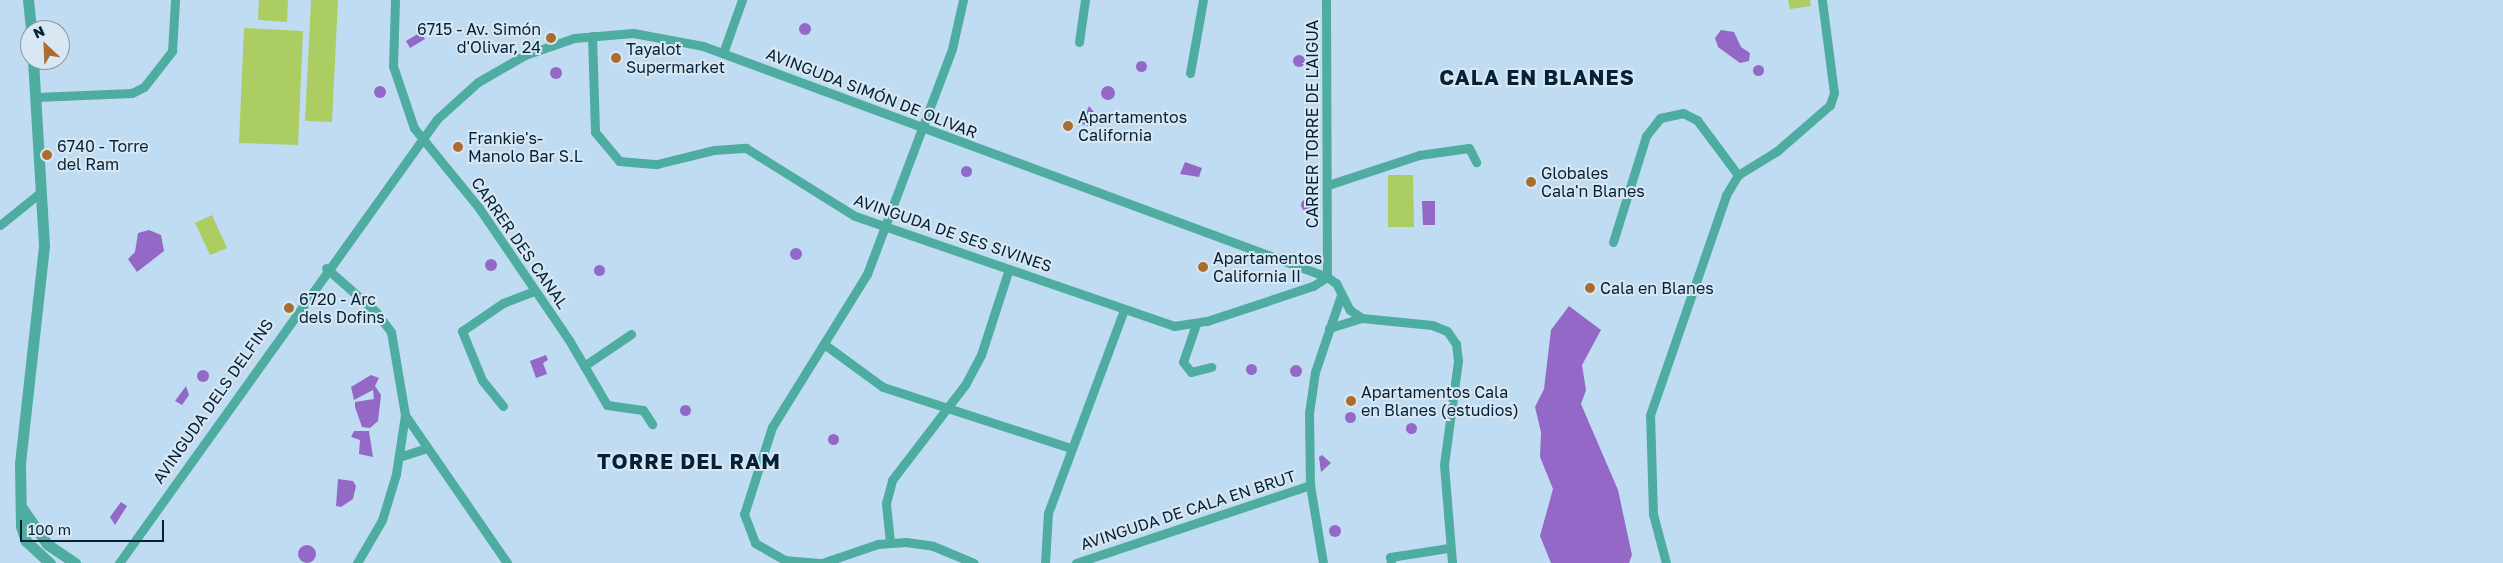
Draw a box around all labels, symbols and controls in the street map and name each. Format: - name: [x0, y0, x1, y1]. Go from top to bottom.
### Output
- place label: 6715 - Av. Simón d'Olivar, 24: [417, 19, 541, 57]
- north arrow: [20, 20, 70, 70]
- street label: CARRER TORRE DE L'AIGUA: [1302, 20, 1322, 228]
- text: N: [30, 22, 47, 42]
- marker: 6715 - Av. Simón d'Olivar, 24: [545, 32, 557, 44]
- place label: Tayalot Supermarket: [626, 39, 725, 77]
- street label: AVINGUDA SIMÓN DE OLIVAR: [764, 44, 980, 142]
- marker: Tayalot Supermarket: [610, 52, 622, 64]
- district label: CALA EN BLANES: [1438, 64, 1636, 90]
- place label: Apartamentos California: [1078, 107, 1187, 145]
- marker: Apartamentos California: [1062, 120, 1074, 132]
- place label: Frankie's- Manolo Bar S.L: [468, 128, 583, 166]
- place label: 6740 - Torre del Ram: [57, 136, 149, 174]
- marker: Frankie's- Manolo Bar S.L: [452, 141, 464, 153]
- marker: 6740 - Torre del Ram: [41, 149, 53, 161]
- place label: Globales Cala'n Blanes: [1541, 163, 1645, 201]
- street label: CARRER DES CANAL: [467, 174, 573, 312]
- marker: Globales Cala'n Blanes: [1525, 176, 1537, 188]
- street label: AVINGUDA DE SES SIVINES: [851, 190, 1055, 276]
- place label: Apartamentos California II: [1213, 248, 1322, 286]
- marker: Apartamentos California II: [1197, 261, 1209, 273]
- place label: Cala en Blanes: [1600, 278, 1714, 298]
- marker: Cala en Blanes: [1584, 282, 1596, 294]
- place label: 6720 - Arc dels Dofins: [299, 289, 385, 327]
- marker: 6720 - Arc dels Dofins: [283, 302, 295, 314]
- street label: AVINGUDA DELS DELFINS: [149, 315, 277, 487]
- place label: Apartamentos Cala en Blanes (estudios): [1361, 382, 1519, 420]
- marker: Apartamentos Cala en Blanes (estudios): [1345, 395, 1357, 407]
- district label: TORRE DEL RAM: [595, 448, 783, 474]
- street label: AVINGUDA DE CALA EN BRUT: [1078, 466, 1298, 554]
- scale bar: [22, 510, 166, 542]
- text: 100 m: [28, 520, 71, 538]

